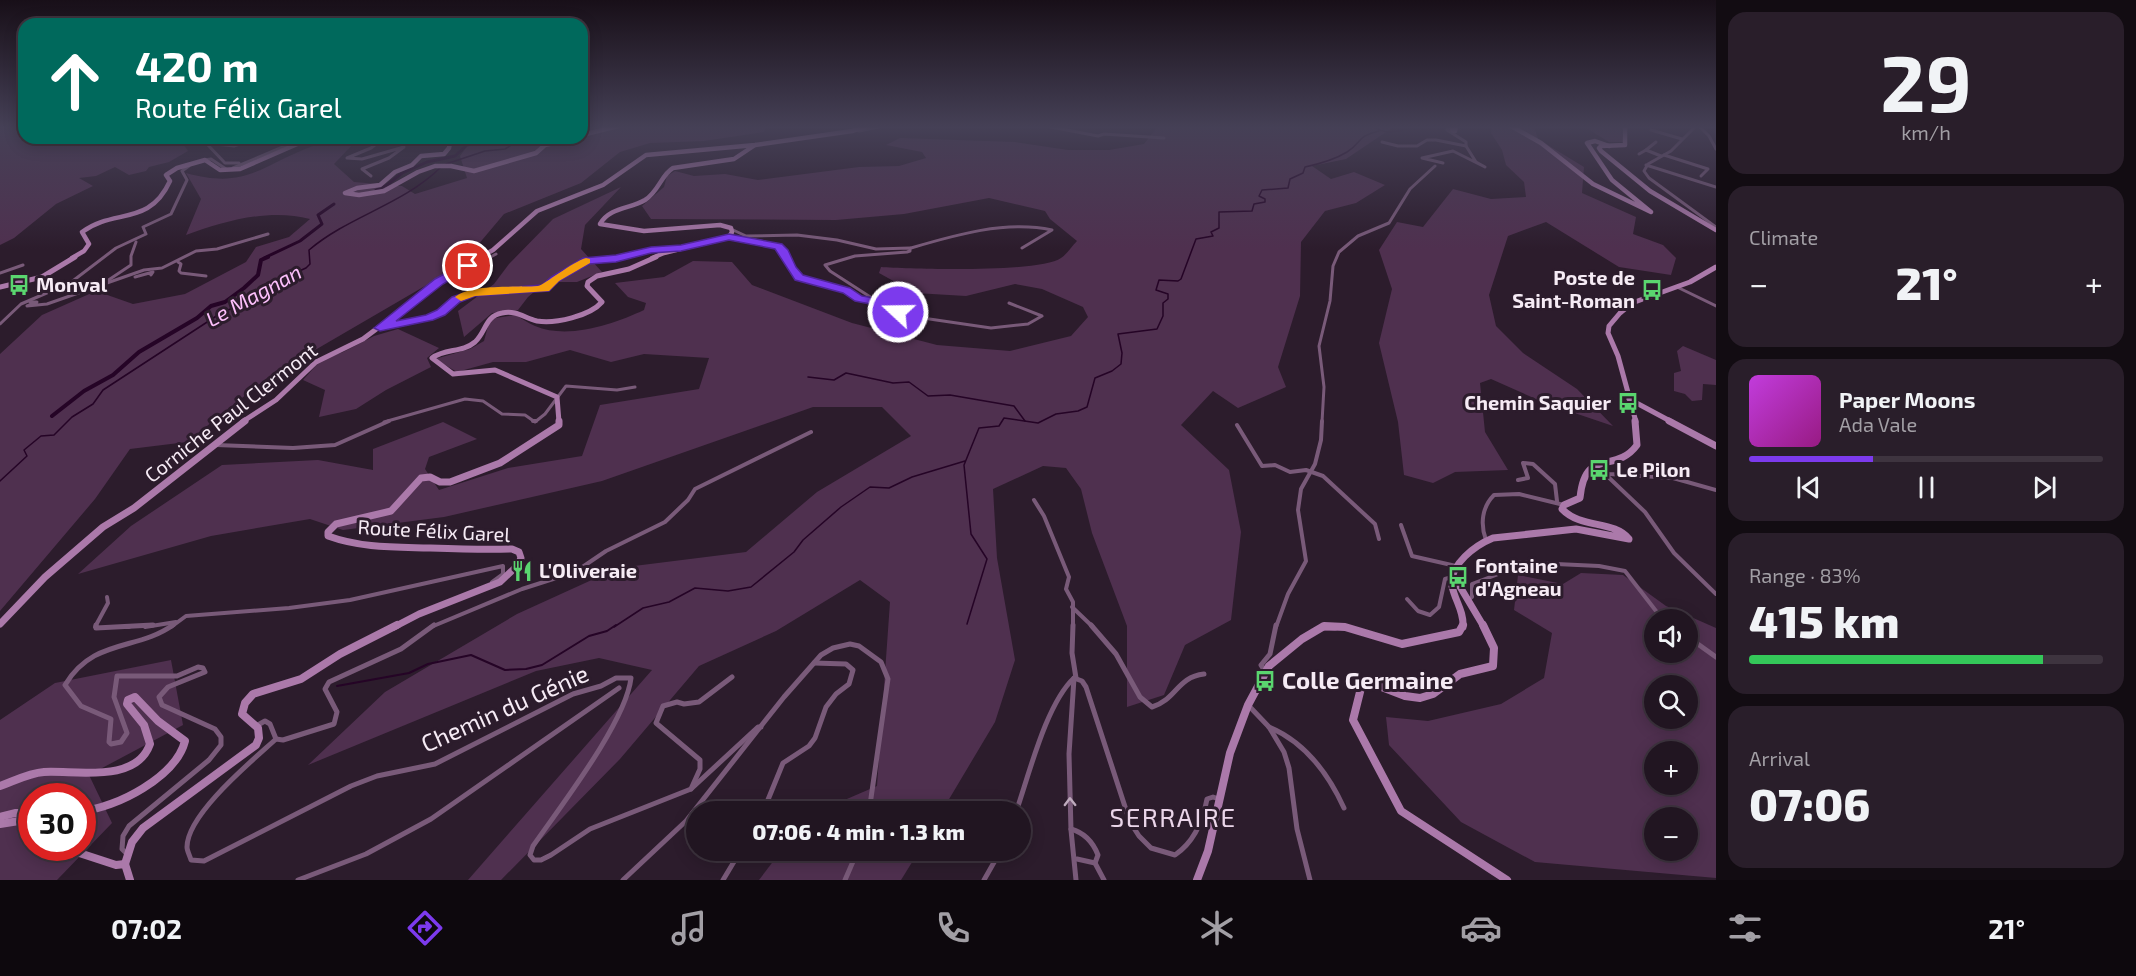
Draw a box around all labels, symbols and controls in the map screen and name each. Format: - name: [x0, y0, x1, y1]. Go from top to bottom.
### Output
- text: 29: [1880, 34, 1972, 128]
- text: 420 m: [135, 40, 259, 90]
- icon: ahead: [36, 42, 114, 120]
- text: Route Félix Garel: [135, 91, 341, 123]
- text: km/h: [1901, 120, 1951, 144]
- text: Climate: [1749, 225, 1818, 249]
- pin: [442, 240, 493, 291]
- icon: arrive: [451, 249, 484, 282]
- text: 21°: [1896, 255, 1958, 309]
- water label: Le Magnan: [201, 258, 305, 331]
- text: −: [1749, 263, 1768, 303]
- text: +: [2085, 263, 2103, 303]
- place label: Poste de Saint-Roman: [1512, 265, 1635, 312]
- place label: Monval: [36, 272, 108, 296]
- bus stop icon: Monval: [7, 273, 31, 297]
- bus stop icon: Poste de Saint-Roman: [1640, 278, 1664, 302]
- position arrow: [866, 280, 930, 344]
- street label: Corniche Paul Clermont: [139, 337, 322, 487]
- text: Paper Moons: [1839, 386, 1975, 412]
- place label: Chemin Saquier: [1464, 390, 1611, 414]
- bus stop icon: Chemin Saquier: [1616, 391, 1640, 415]
- text: Ada Vale: [1839, 412, 1917, 436]
- place label: Le Pilon: [1616, 457, 1691, 481]
- bus stop icon: Le Pilon: [1587, 458, 1611, 482]
- icon: previous: [1792, 471, 1825, 504]
- icon: pause: [1910, 471, 1943, 504]
- icon: next: [2028, 471, 2061, 504]
- street label: Route Félix Garel: [357, 514, 511, 546]
- place label: Fontaine d'Agneau: [1475, 553, 1562, 600]
- place label: L'Oliveraie: [539, 558, 637, 582]
- restaurant icon: L'Oliveraie: [510, 559, 534, 583]
- text: Range · 83%: [1749, 563, 1861, 587]
- bus stop icon: Fontaine d'Agneau: [1446, 565, 1470, 589]
- text: 415 km: [1749, 593, 1899, 647]
- map controls: [1644, 609, 1698, 861]
- button: sound: [1644, 609, 1698, 663]
- street label: Chemin du Génie: [416, 658, 593, 758]
- place label: Colle Germaine: [1282, 665, 1453, 694]
- bus stop icon: Colle Germaine: [1253, 669, 1277, 693]
- button: search: [1644, 675, 1698, 729]
- button: +: [1644, 741, 1698, 795]
- text: Arrival: [1749, 746, 1810, 770]
- text: 07:06: [1749, 776, 1870, 830]
- speed limit sign: 30: [18, 783, 96, 861]
- one-way arrow: [1064, 797, 1077, 806]
- district label: SERRAIRE: [1110, 801, 1236, 832]
- button: −: [1644, 807, 1698, 861]
- text: 07:06 · 4 min · 1.3 km: [752, 818, 965, 844]
- icon: directions: [404, 907, 446, 949]
- icon: music: [668, 907, 710, 949]
- icon: phone: [932, 907, 974, 949]
- icon: climate: [1196, 907, 1238, 949]
- icon: car: [1460, 907, 1502, 949]
- icon: filters: [1724, 907, 1766, 949]
- text: 07:02: [111, 912, 182, 944]
- text: 21°: [1988, 912, 2025, 944]

